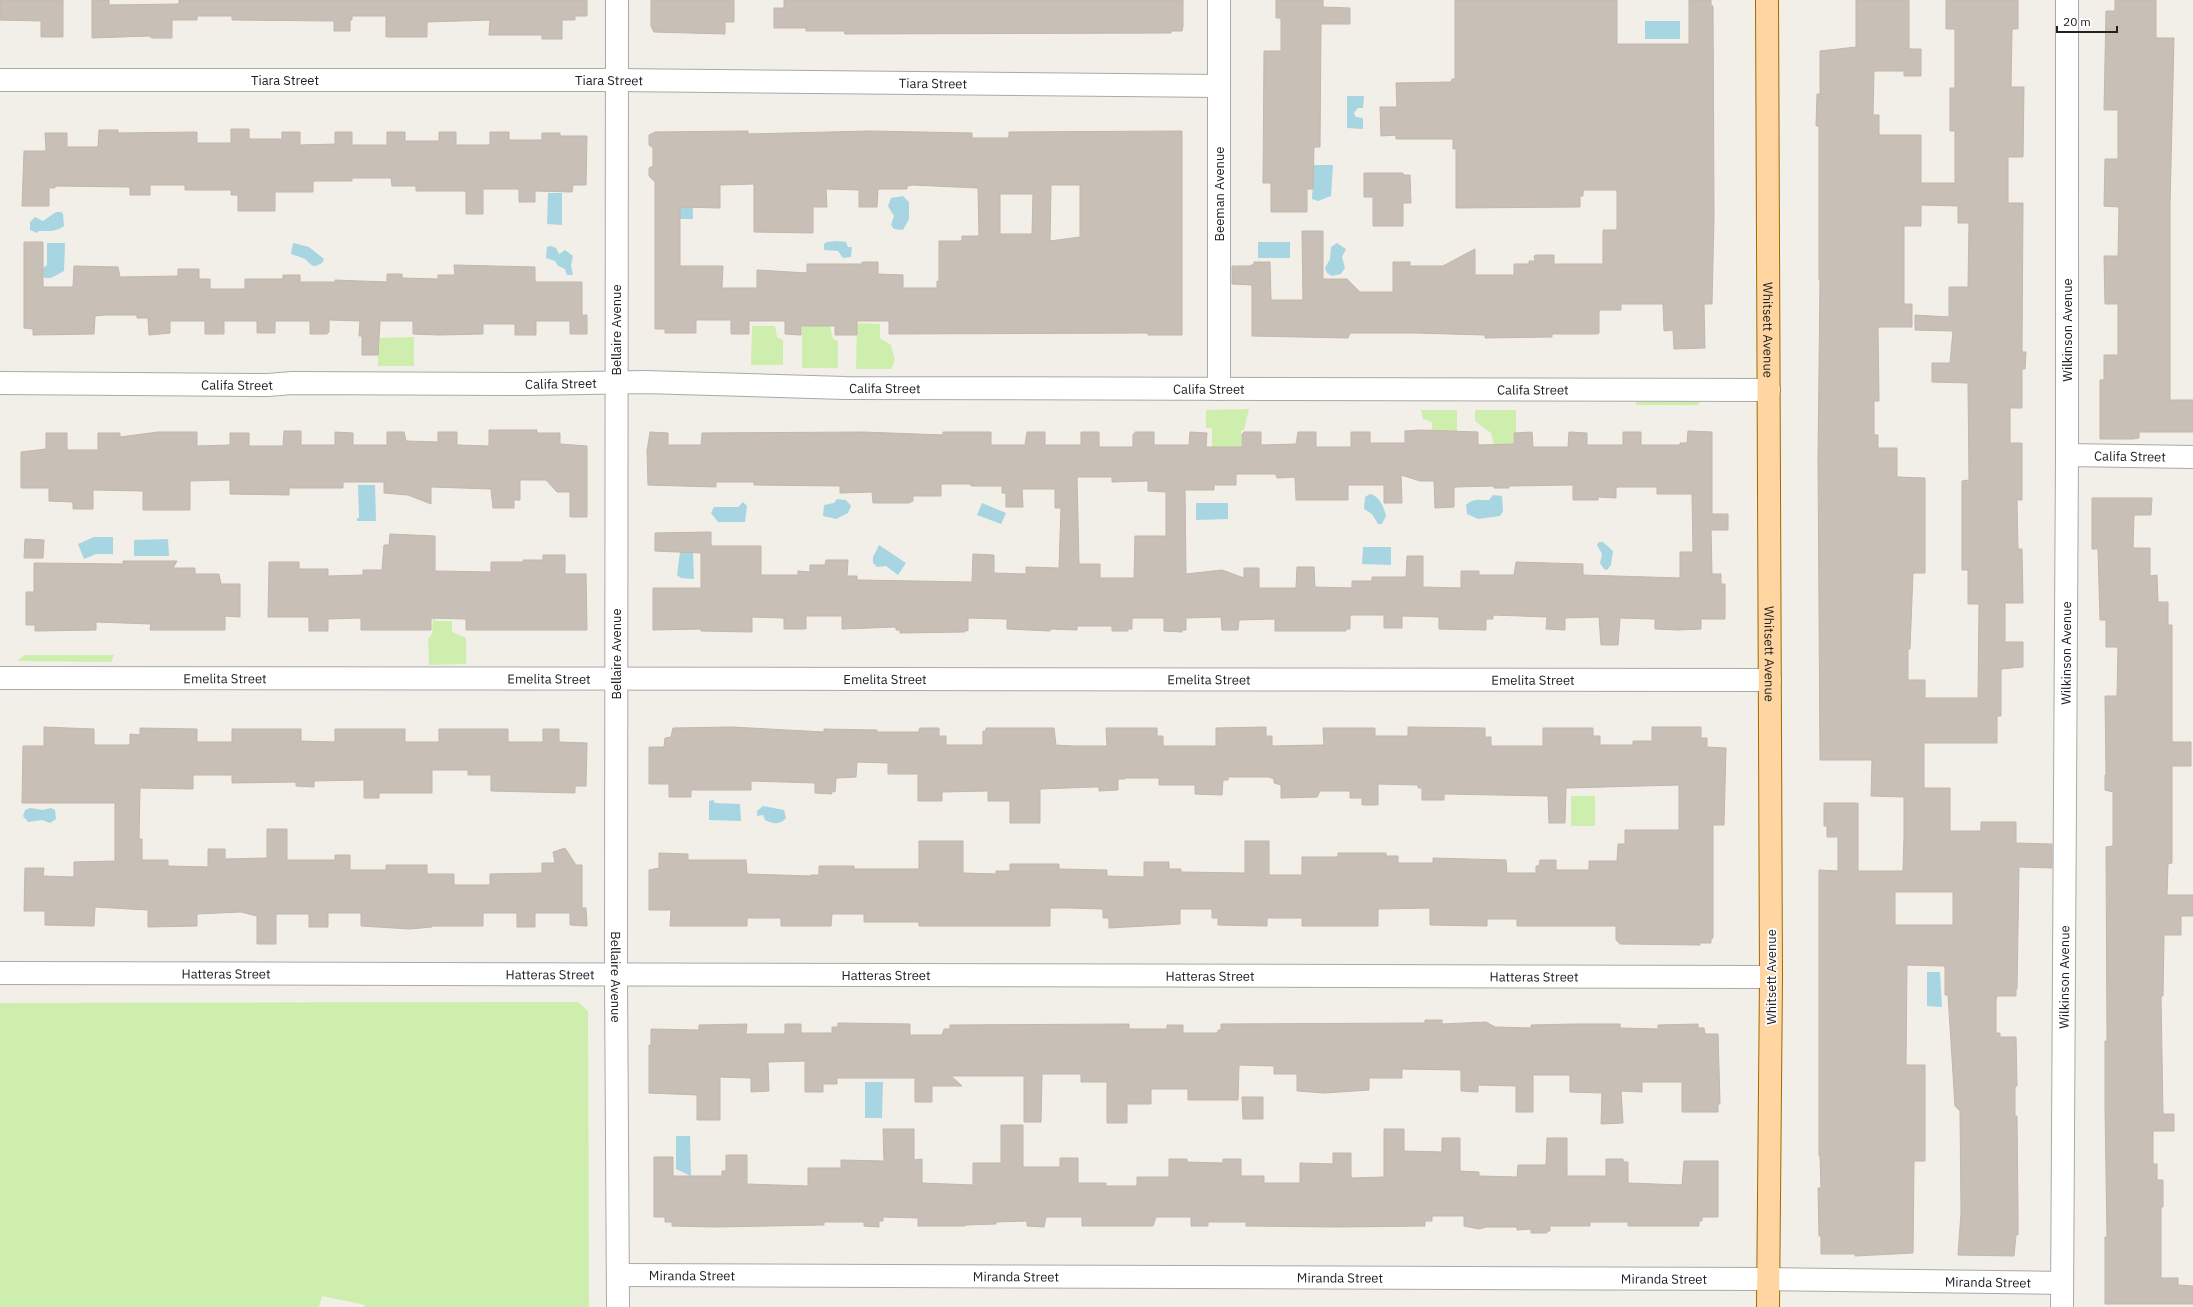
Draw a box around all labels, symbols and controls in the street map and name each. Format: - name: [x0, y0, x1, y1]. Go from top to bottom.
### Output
- scale bar: [2057, 8, 2117, 34]
- text: 20 m: [2063, 14, 2091, 29]
- street label: Tiara Street: [575, 71, 643, 89]
- street label: Tiara Street: [251, 72, 319, 89]
- street label: Tiara Street: [899, 74, 967, 92]
- street label: Beeman Avenue: [1211, 147, 1228, 241]
- street label: Wilkinson Avenue: [2059, 278, 2076, 382]
- street label: Whitsett Avenue: [1760, 282, 1777, 378]
- street label: Bellaire Avenue: [608, 284, 625, 376]
- street label: Califa Street: [525, 374, 597, 393]
- street label: Califa Street: [201, 376, 274, 394]
- street label: Califa Street: [849, 380, 921, 397]
- street label: Califa Street: [1173, 380, 1245, 397]
- street label: Califa Street: [1497, 381, 1569, 398]
- street label: Califa Street: [2094, 447, 2166, 465]
- street label: Wilkinson Avenue: [2057, 601, 2075, 705]
- street label: Whitsett Avenue: [1761, 606, 1778, 702]
- street label: Bellaire Avenue: [608, 608, 625, 700]
- street label: Emelita Street: [183, 670, 267, 687]
- street label: Emelita Street: [507, 670, 591, 687]
- street label: Emelita Street: [843, 670, 927, 688]
- street label: Emelita Street: [1167, 671, 1251, 688]
- street label: Emelita Street: [1491, 671, 1575, 688]
- street label: Wilkinson Avenue: [2055, 925, 2073, 1029]
- street label: Whitsett Avenue: [1763, 929, 1780, 1025]
- street label: Bellaire Avenue: [607, 931, 625, 1023]
- street label: Hatteras Street: [181, 965, 271, 982]
- street label: Hatteras Street: [505, 966, 595, 983]
- street label: Hatteras Street: [841, 966, 931, 984]
- street label: Hatteras Street: [1165, 967, 1255, 984]
- street label: Hatteras Street: [1489, 968, 1579, 985]
- street label: Miranda Street: [649, 1267, 735, 1284]
- street label: Miranda Street: [973, 1268, 1059, 1285]
- street label: Miranda Street: [1297, 1269, 1383, 1286]
- street label: Miranda Street: [1621, 1270, 1707, 1287]
- street label: Miranda Street: [1945, 1273, 2031, 1291]

